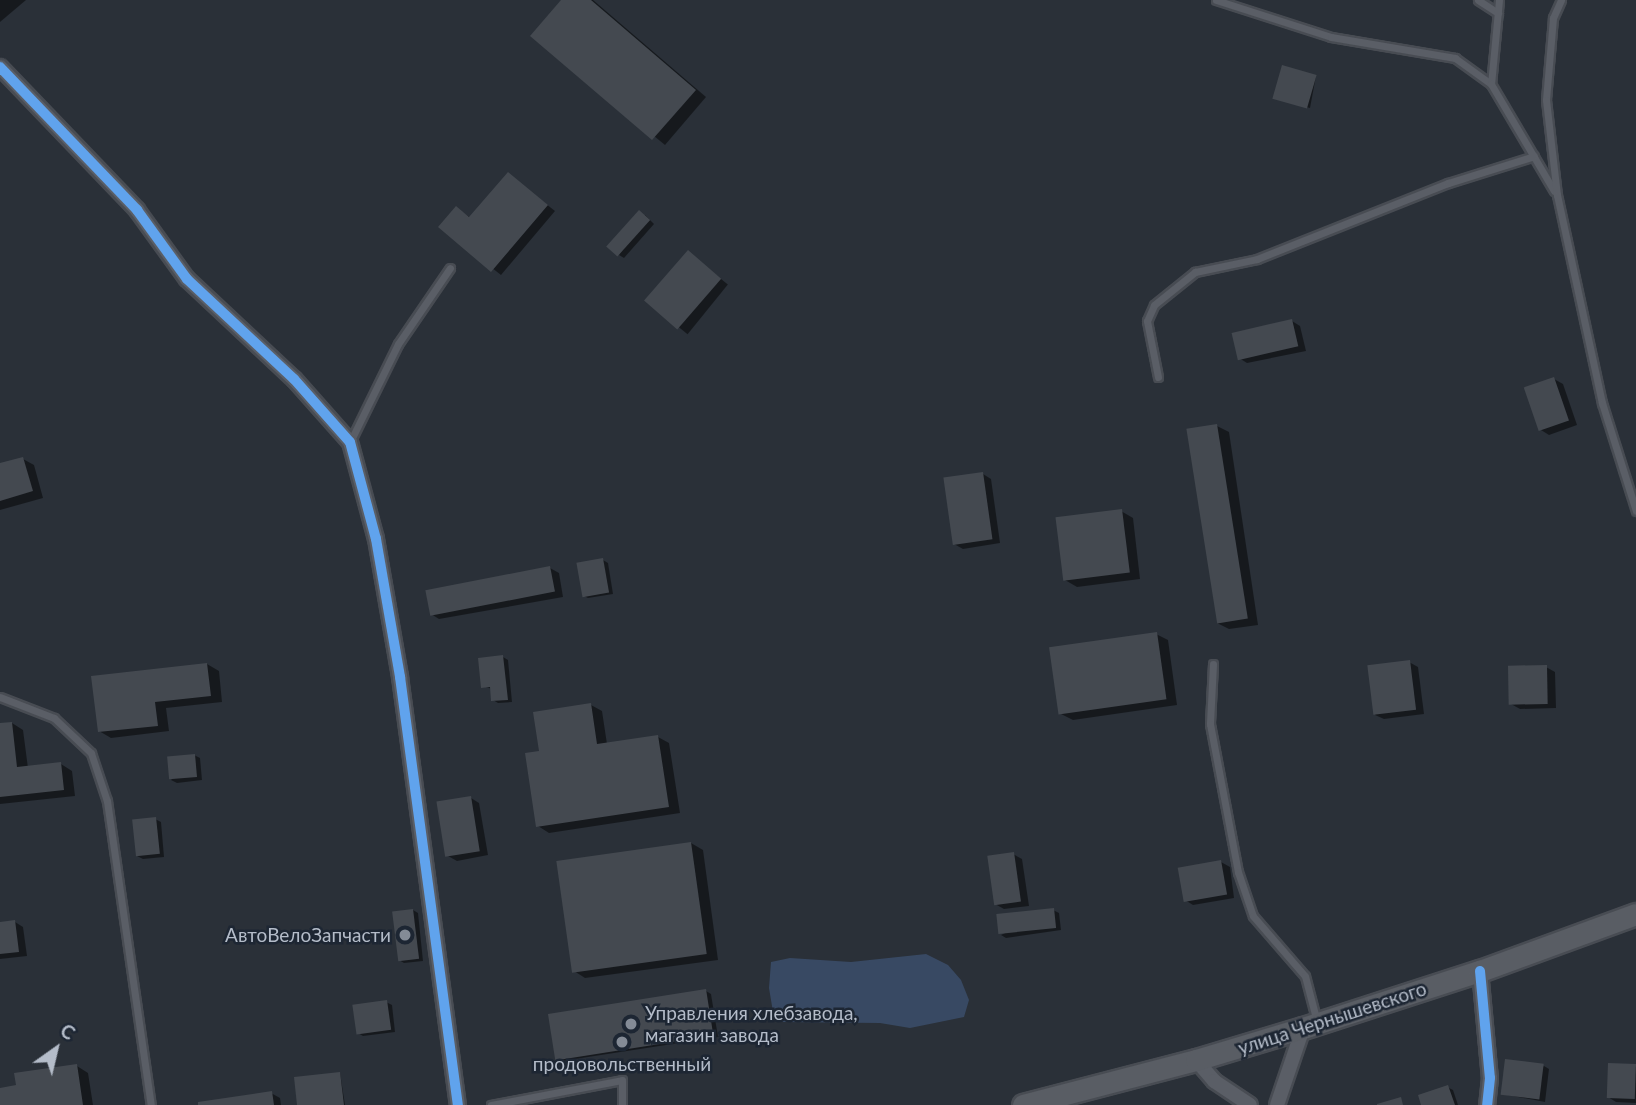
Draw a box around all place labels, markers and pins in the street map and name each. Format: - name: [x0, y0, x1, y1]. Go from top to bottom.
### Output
- place label: АвтоВелоЗапчасти: [225, 924, 391, 946]
- marker: АвтоВелоЗапчасти: [397, 927, 413, 943]
- place label: Управления хлебзавода, магазин завода: [645, 1002, 858, 1046]
- marker: Управления хлебзавода, магазин завода: [623, 1016, 639, 1032]
- marker: продовольственный: [614, 1034, 630, 1050]
- place label: продовольственный: [533, 1053, 711, 1075]

